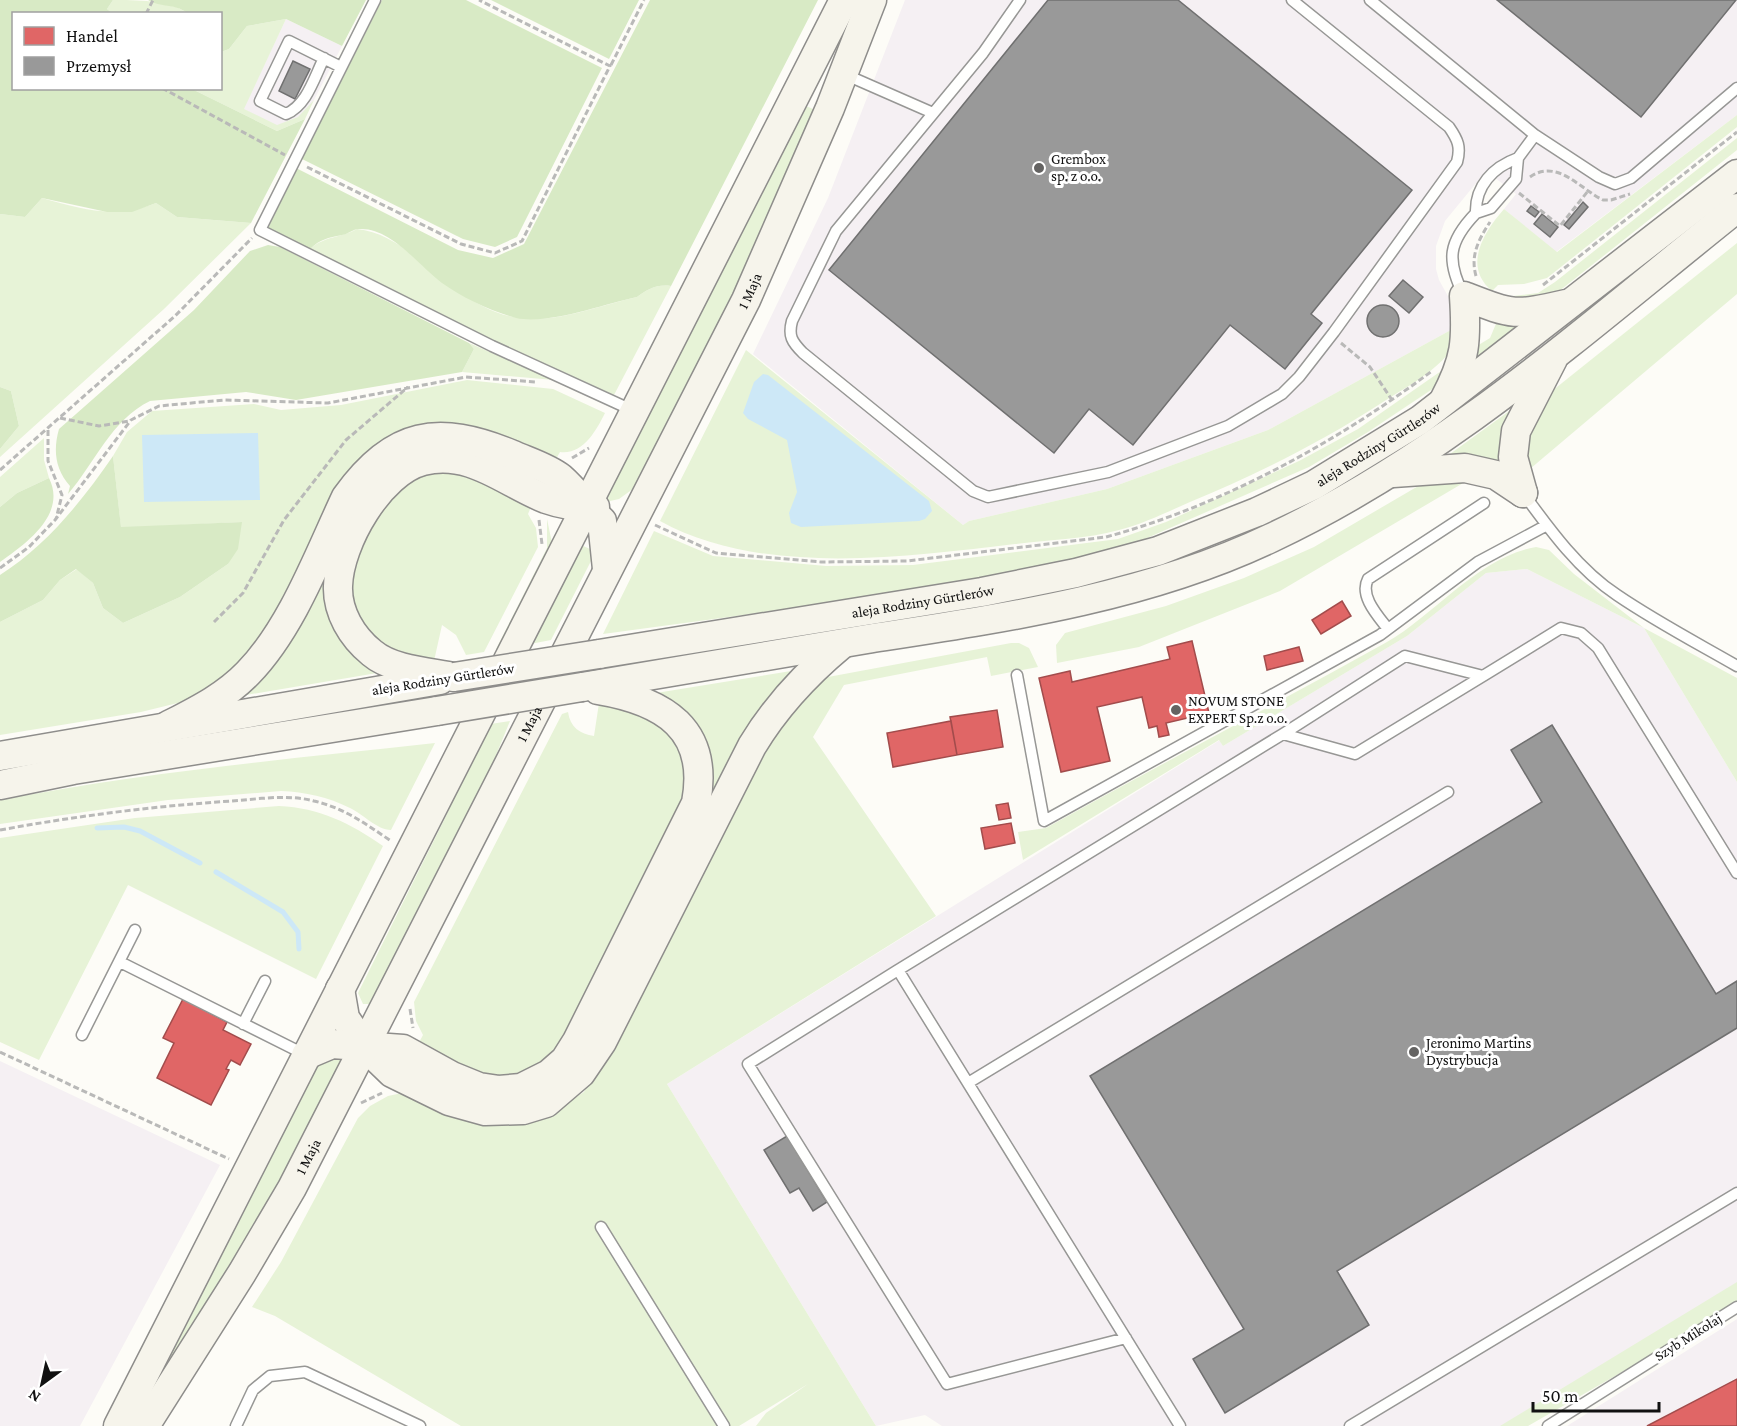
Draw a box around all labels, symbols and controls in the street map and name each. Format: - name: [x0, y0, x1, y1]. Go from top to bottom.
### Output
- legend: [12, 12, 222, 90]
- text: Handel: [66, 26, 118, 46]
- text: Przemysł: [66, 56, 132, 76]
- place label: Grembox sp. z o.o.: [1051, 151, 1106, 185]
- marker: Grembox sp. z o.o.: [1032, 161, 1046, 175]
- street label: 1 Maja: [735, 270, 765, 312]
- street label: aleja Rodziny Gürtlerów: [1313, 399, 1444, 490]
- street label: aleja Rodziny Gürtlerów: [850, 582, 996, 621]
- street label: aleja Rodziny Gürtlerów: [371, 660, 517, 699]
- place label: NOVUM STONE EXPERT Sp.z o.o.: [1188, 693, 1287, 727]
- street label: 1 Maja: [514, 703, 545, 744]
- marker: NOVUM STONE EXPERT Sp.z o.o.: [1169, 703, 1183, 717]
- place label: Jeronimo Martins Dystrybucja: [1424, 1035, 1531, 1069]
- marker: Jeronimo Martins Dystrybucja: [1407, 1045, 1421, 1059]
- street label: 1 Maja: [292, 1136, 324, 1177]
- street label: Szyb Mikołaj: [1652, 1310, 1725, 1365]
- north arrow: [12, 1354, 72, 1414]
- scale bar: [1533, 1375, 1659, 1413]
- text: N: [25, 1386, 43, 1406]
- text: 50 m: [1542, 1386, 1579, 1406]

